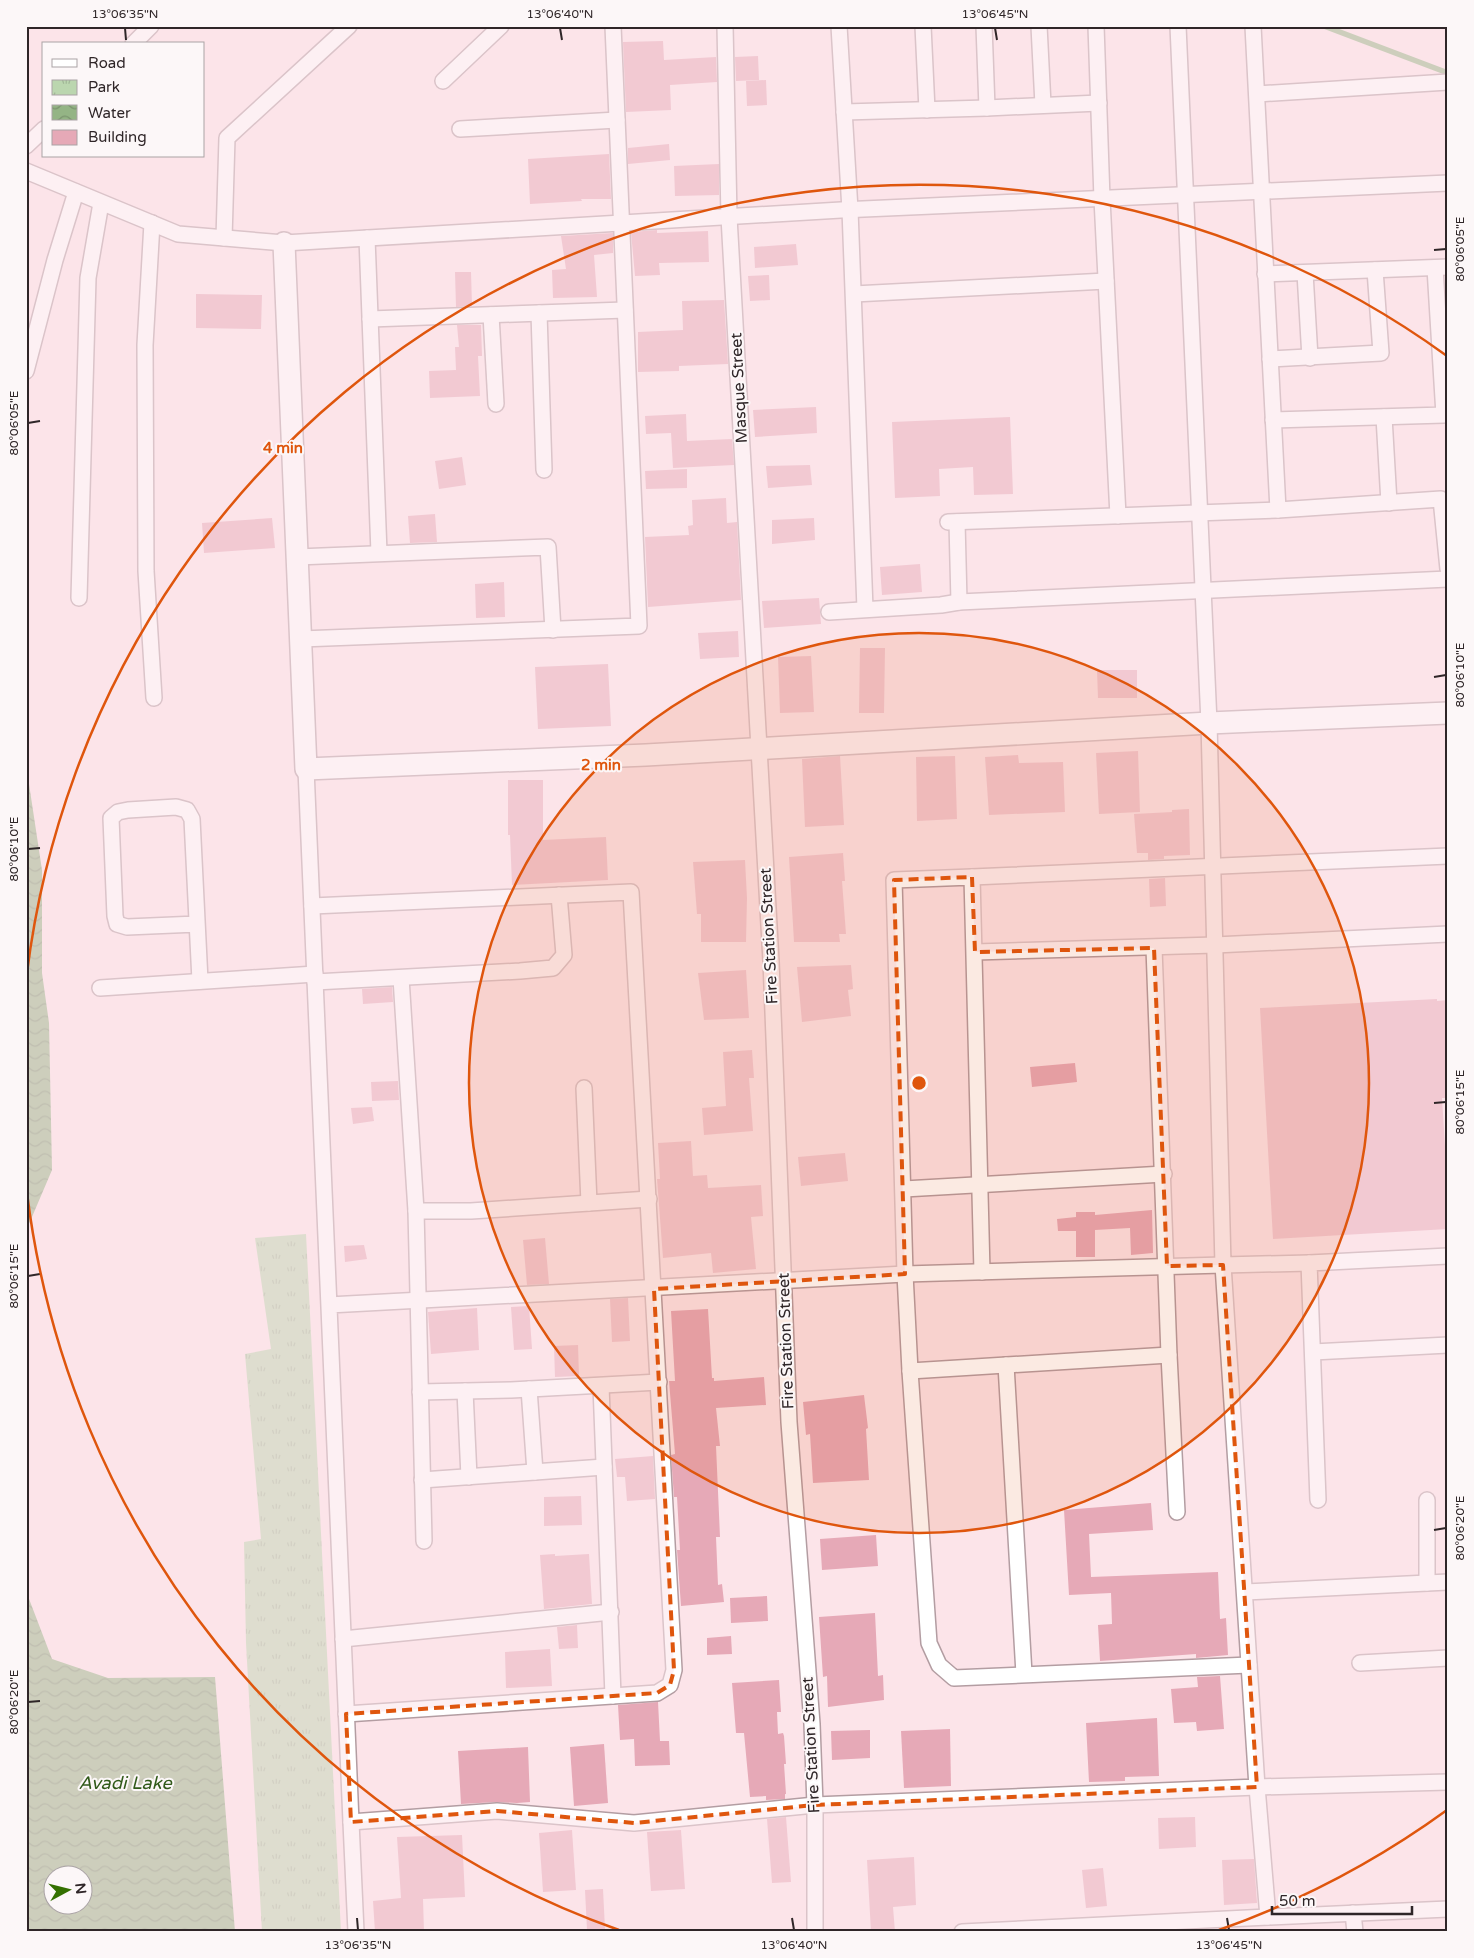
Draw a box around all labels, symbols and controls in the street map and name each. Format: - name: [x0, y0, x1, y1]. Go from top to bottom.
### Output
- text: 13°06'35"N: [92, 7, 159, 21]
- text: 13°06'40"N: [527, 7, 594, 21]
- text: 13°06'45"N: [962, 7, 1029, 21]
- legend: [42, 42, 205, 158]
- text: Road: [88, 54, 126, 72]
- text: Park: [88, 78, 120, 96]
- text: Water: [88, 104, 131, 122]
- text: Building: [88, 128, 147, 146]
- text: 80°06'05"E: [1453, 216, 1467, 282]
- street label: Masque Street: [726, 332, 752, 444]
- text: 80°06'05"E: [7, 390, 21, 456]
- text: 4 min: [263, 439, 303, 457]
- text: 80°06'10"E: [1453, 642, 1467, 708]
- text: 2 min: [581, 756, 621, 774]
- text: 80°06'10"E: [7, 816, 21, 882]
- street label: Fire Station Street: [755, 867, 783, 1005]
- text: 80°06'15"E: [1453, 1069, 1467, 1135]
- centre of rings: [910, 1074, 928, 1092]
- text: 80°06'15"E: [7, 1243, 21, 1309]
- street label: Fire Station Street: [774, 1272, 798, 1410]
- text: 80°06'20"E: [1453, 1495, 1467, 1561]
- text: 80°06'20"E: [7, 1669, 21, 1735]
- street label: Fire Station Street: [797, 1676, 825, 1814]
- water label: Avadi Lake: [78, 1772, 172, 1794]
- north arrow: [42, 1866, 92, 1916]
- text: N: [71, 1882, 90, 1895]
- scale bar: [1272, 1883, 1412, 1915]
- text: 50 m: [1279, 1892, 1316, 1910]
- text: 13°06'35"N: [325, 1938, 392, 1952]
- text: 13°06'40"N: [761, 1938, 828, 1952]
- text: 13°06'45"N: [1196, 1938, 1263, 1952]

